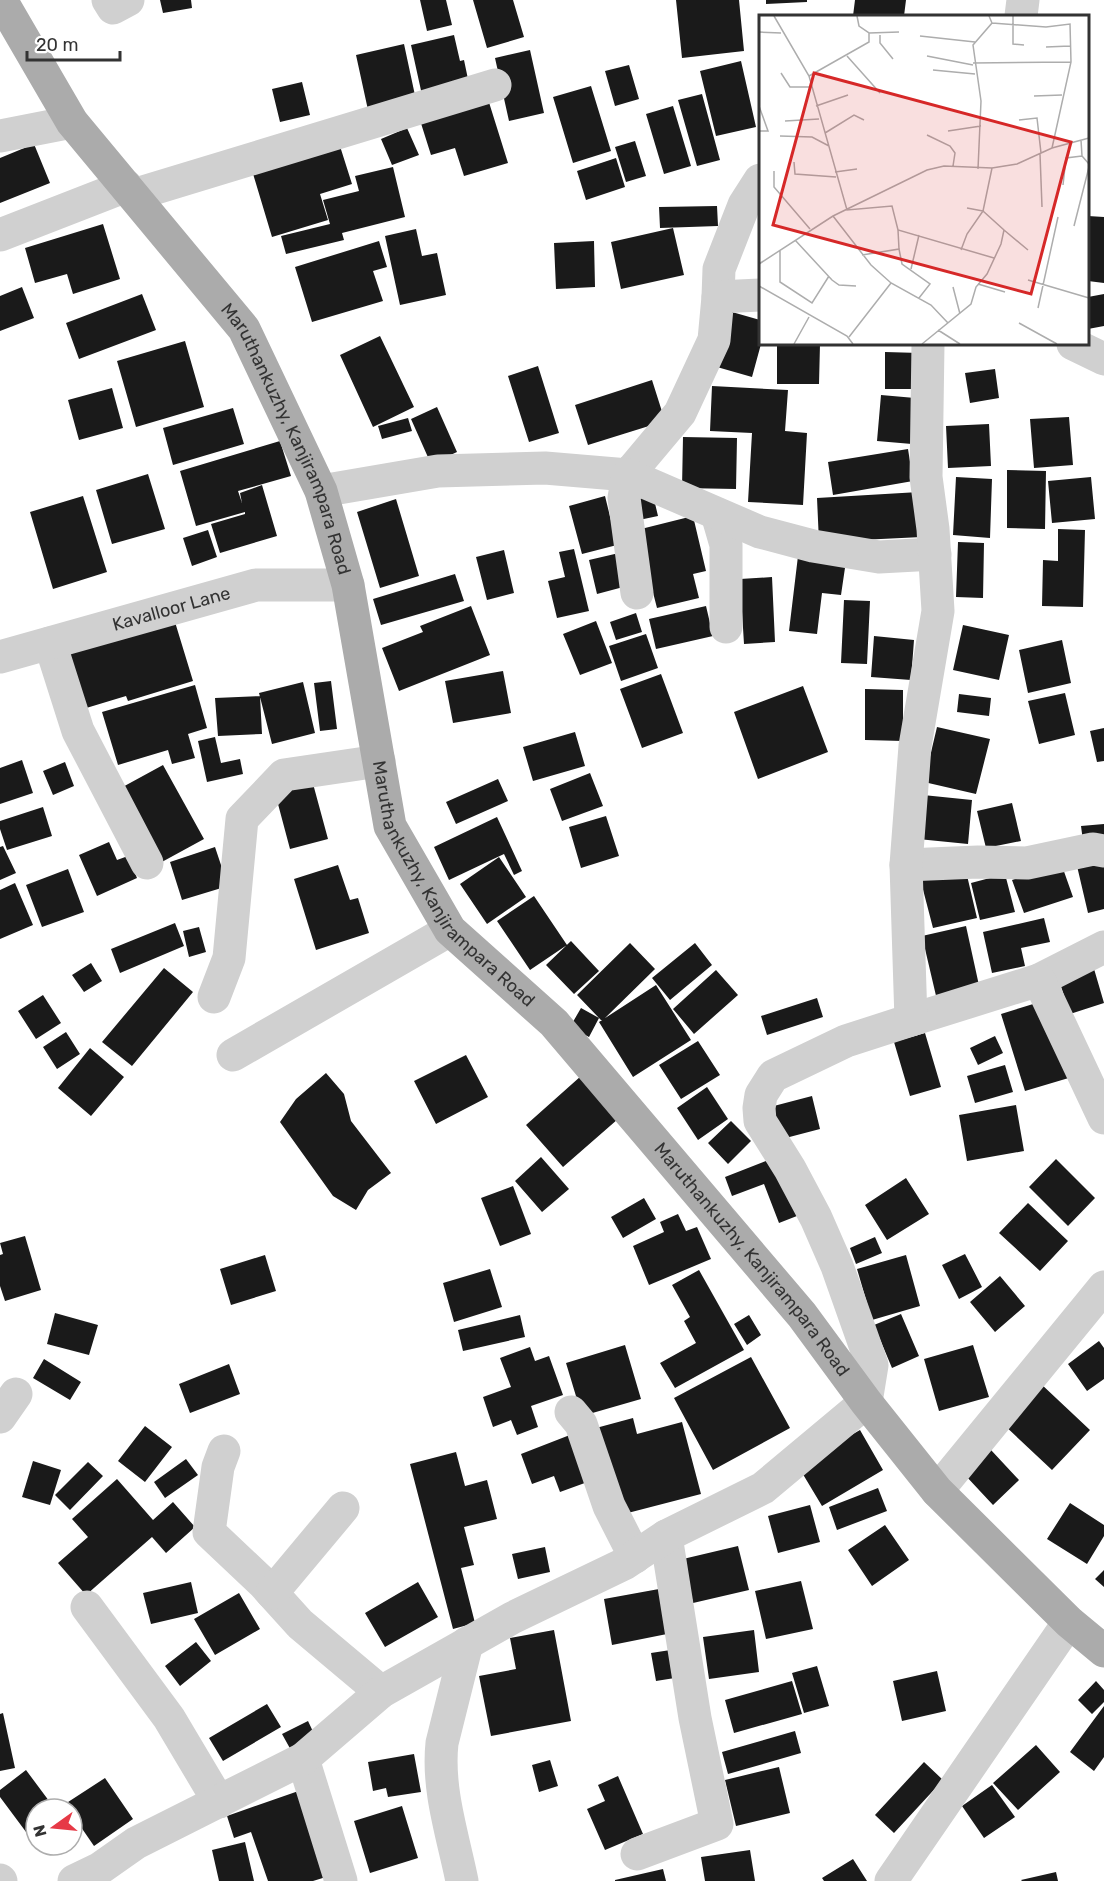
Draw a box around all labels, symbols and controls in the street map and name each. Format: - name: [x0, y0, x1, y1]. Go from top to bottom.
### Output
- inset map: [759, 15, 1089, 345]
- scale bar: [27, 24, 120, 62]
- text: 20 m: [36, 34, 78, 56]
- street label: Maruthankuzhy, Kanjirampara Road: [216, 299, 355, 577]
- street label: Kavalloor Lane: [110, 582, 233, 636]
- street label: Maruthankuzhy, Kanjirampara Road: [368, 759, 539, 1011]
- street label: Maruthankuzhy, Kanjirampara Road: [649, 1138, 854, 1381]
- north arrow: [24, 1797, 84, 1857]
- text: N: [29, 1823, 51, 1839]

